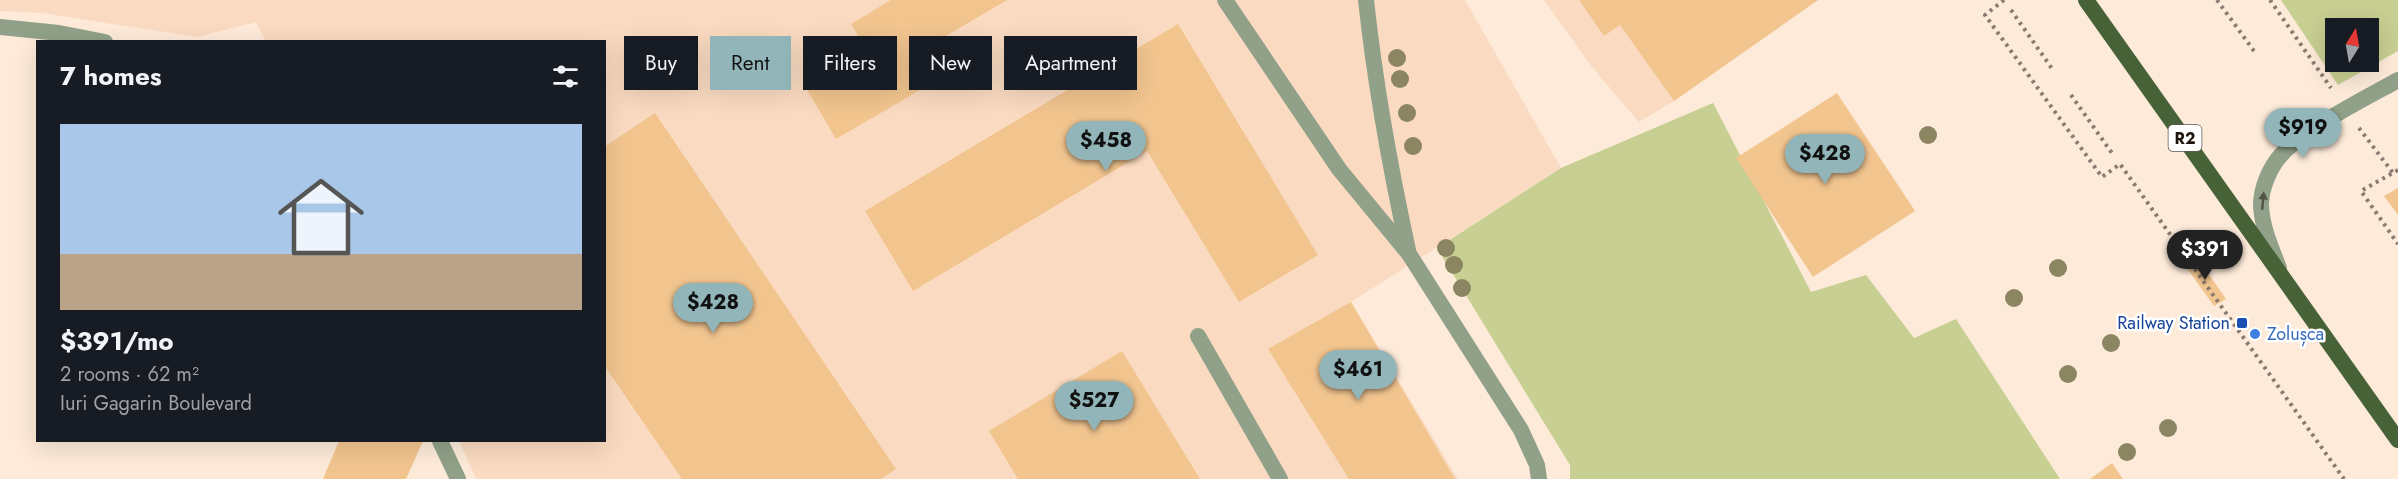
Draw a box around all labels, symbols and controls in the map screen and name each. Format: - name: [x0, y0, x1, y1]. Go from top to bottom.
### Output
- north arrow: [2325, 18, 2379, 72]
- map controls: [2325, 18, 2379, 72]
- chip: Buy: [624, 36, 698, 90]
- chip: Rent: [710, 36, 791, 90]
- chip: Filters: [803, 36, 897, 90]
- chip: New: [909, 36, 992, 90]
- chip: Apartment: [1004, 36, 1137, 90]
- text: 7 homes: [60, 57, 162, 95]
- icon: filters: [549, 60, 582, 93]
- pin: $919: [2267, 108, 2339, 159]
- text: $919: [2278, 113, 2328, 142]
- pin: $458: [1070, 121, 1142, 172]
- road number: R2: [2168, 125, 2202, 151]
- text: $458: [1080, 126, 1132, 155]
- pin: $428: [1789, 134, 1861, 185]
- text: $428: [1799, 139, 1851, 168]
- icon: home: [267, 163, 375, 271]
- one-way arrow: [2258, 191, 2268, 210]
- pin: $391: [2169, 230, 2241, 281]
- text: $391: [2181, 235, 2229, 264]
- pin: $428: [677, 283, 749, 334]
- text: $428: [687, 288, 739, 317]
- place label: Railway Station: [2117, 310, 2230, 336]
- marker: Railway Station: [2235, 316, 2249, 330]
- place label: Zolușca: [2267, 321, 2324, 347]
- text: $391/mo: [60, 322, 174, 360]
- marker: Zolușca: [2248, 327, 2262, 341]
- pin: $461: [1322, 350, 1394, 401]
- text: $461: [1333, 355, 1383, 384]
- text: 2 rooms · 62 m²: [60, 360, 199, 389]
- pin: $527: [1058, 381, 1130, 432]
- text: $527: [1069, 386, 1119, 415]
- text: Iuri Gagarin Boulevard: [60, 389, 252, 418]

